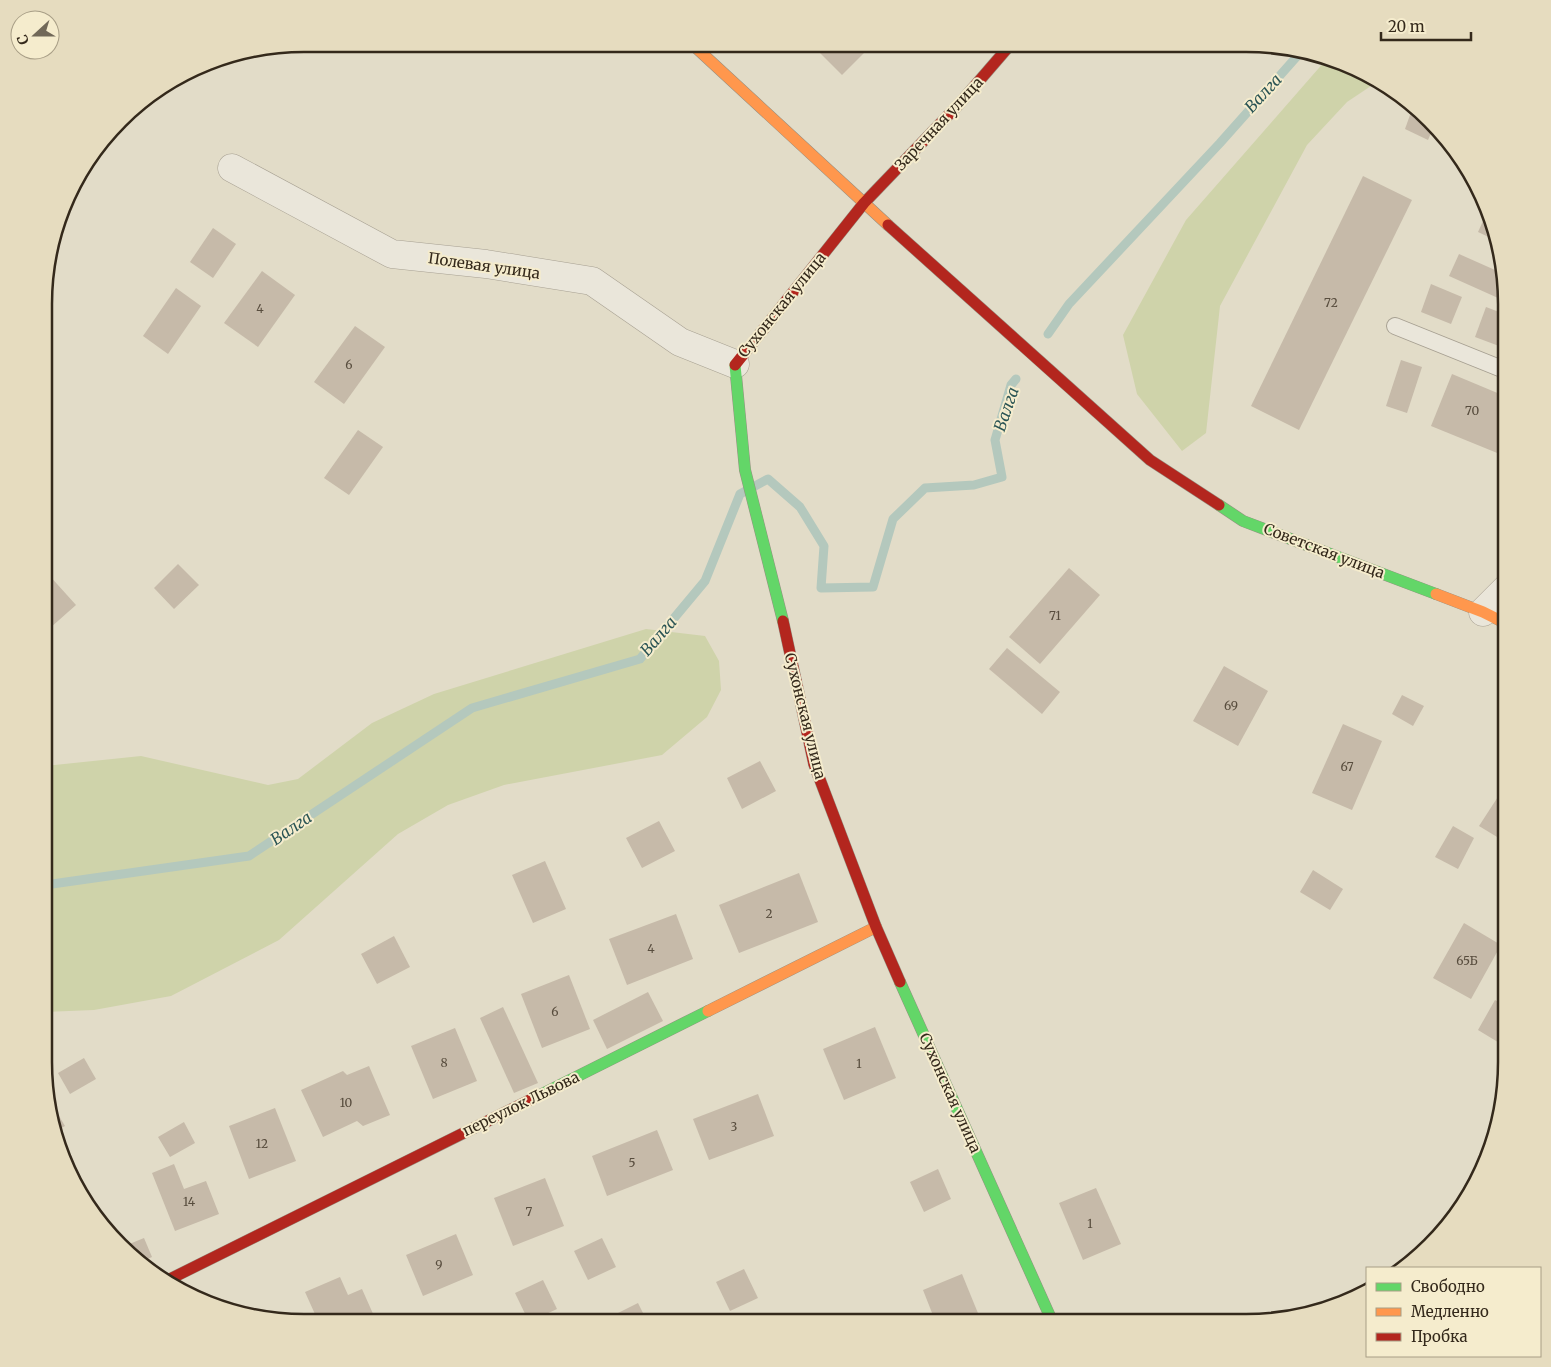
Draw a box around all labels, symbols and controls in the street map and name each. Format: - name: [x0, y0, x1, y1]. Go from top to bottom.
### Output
- north arrow: [10, 10, 60, 60]
- scale bar: [1381, 10, 1471, 42]
- text: 20 m: [1388, 17, 1425, 36]
- text: С: [13, 32, 33, 47]
- water label: Валга: [1240, 70, 1286, 116]
- street label: Заречная улица: [890, 73, 987, 174]
- street label: Полевая улица: [427, 248, 541, 283]
- street label: Сухонская улица: [733, 248, 830, 361]
- house number: 72: [1324, 295, 1338, 310]
- house number: 4: [256, 301, 264, 316]
- house number: 6: [345, 357, 353, 372]
- water label: Валга: [989, 384, 1023, 434]
- house number: 70: [1465, 403, 1479, 418]
- street label: Советская улица: [1261, 519, 1387, 582]
- house number: 71: [1049, 608, 1062, 623]
- water label: Валга: [636, 612, 680, 660]
- street label: Сухонская улица: [781, 651, 830, 781]
- house number: 69: [1224, 698, 1238, 713]
- house number: 67: [1340, 759, 1354, 774]
- water label: Валга: [267, 807, 315, 849]
- house number: 2: [765, 906, 773, 921]
- house number: 4: [647, 941, 655, 956]
- house number: 65Б: [1456, 953, 1478, 968]
- house number: 6: [551, 1004, 559, 1019]
- street label: Сухонская улица: [915, 1030, 985, 1156]
- house number: 8: [440, 1055, 448, 1070]
- house number: 1: [856, 1056, 862, 1071]
- street label: переулок Львова: [459, 1067, 582, 1140]
- house number: 10: [340, 1095, 353, 1110]
- house number: 3: [731, 1119, 738, 1134]
- house number: 12: [256, 1136, 268, 1151]
- house number: 5: [628, 1155, 636, 1170]
- house number: 14: [183, 1194, 196, 1209]
- house number: 7: [526, 1204, 533, 1219]
- house number: 1: [1087, 1216, 1093, 1231]
- house number: 9: [435, 1257, 443, 1272]
- legend: [1366, 1267, 1541, 1357]
- text: Свободно: [1411, 1277, 1485, 1296]
- text: Медленно: [1411, 1302, 1489, 1321]
- text: Пробка: [1411, 1327, 1468, 1346]

